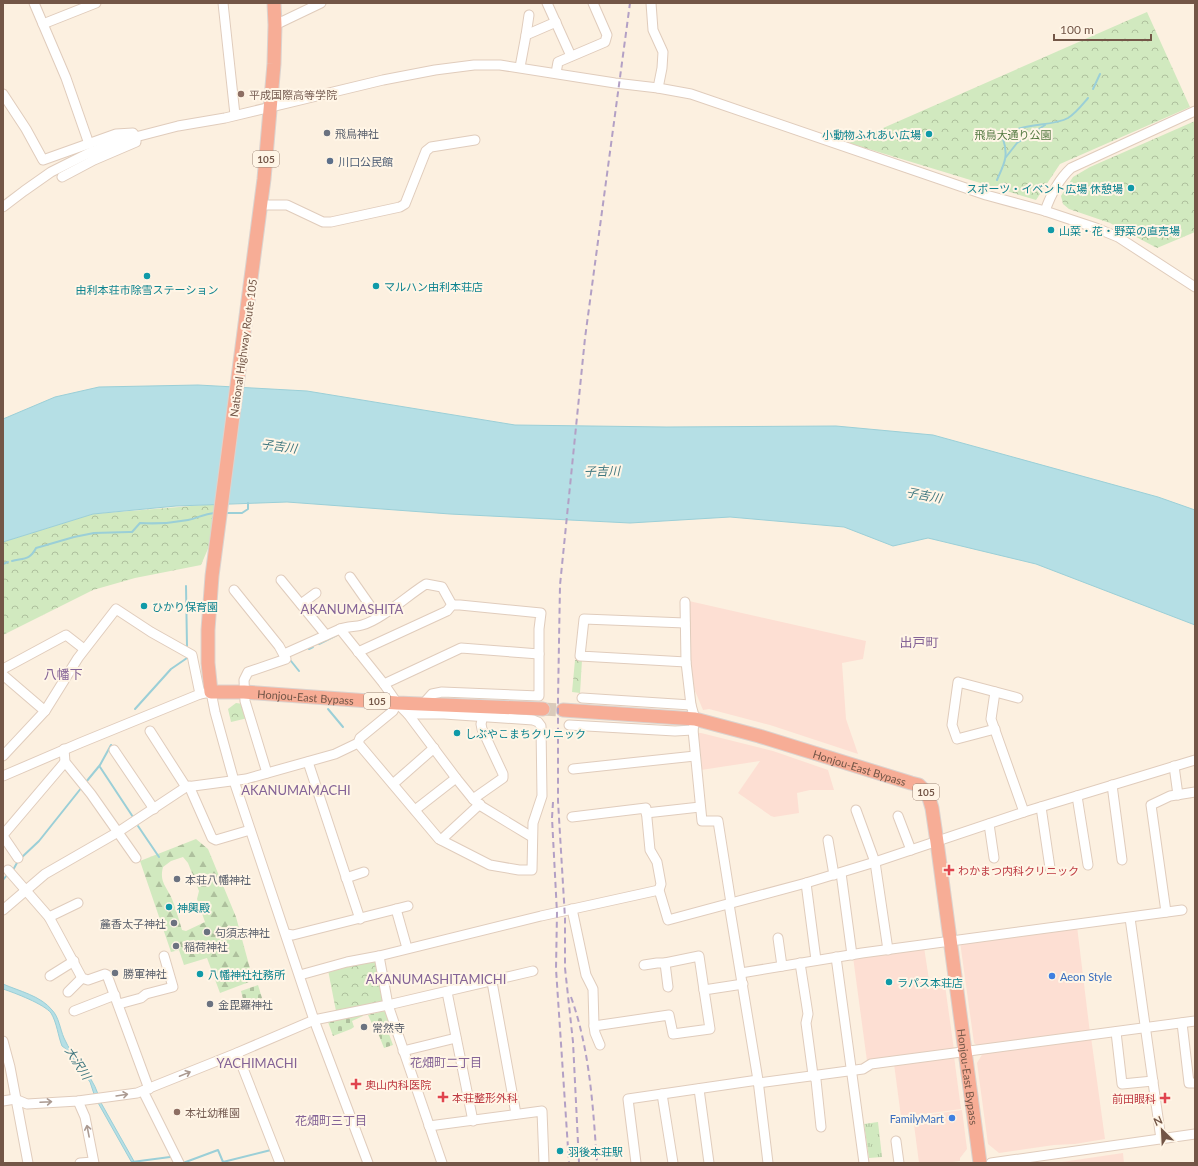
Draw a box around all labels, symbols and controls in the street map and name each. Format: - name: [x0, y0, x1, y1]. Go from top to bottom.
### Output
- scale bar: [1054, 16, 1151, 42]
- text: 100 m: [1060, 22, 1094, 37]
- place label: 平成国際高等学院: [249, 88, 337, 101]
- marker: 平成国際高等学院: [236, 89, 246, 99]
- place label: 飛鳥神社: [335, 127, 379, 140]
- marker: 飛鳥神社: [322, 128, 332, 138]
- place label: 小動物ふれあい広場: [822, 128, 921, 141]
- park label: 飛鳥大通り公園: [975, 128, 1052, 141]
- marker: 小動物ふれあい広場: [924, 129, 934, 139]
- road number: 105: [253, 151, 279, 167]
- place label: 川口公民館: [338, 155, 393, 168]
- marker: 川口公民館: [325, 156, 335, 166]
- place label: スポーツ・イベント広場 休憩場: [966, 182, 1123, 195]
- marker: スポーツ・イベント広場 休憩場: [1126, 183, 1136, 193]
- place label: 山菜・花・野菜の直売場: [1059, 224, 1180, 237]
- marker: 山菜・花・野菜の直売場: [1046, 225, 1056, 235]
- marker: 由利本荘市除雪ステーション: [142, 271, 152, 281]
- street label: National Highway Route 105: [227, 278, 259, 418]
- place label: マルハン由利本荘店: [384, 280, 483, 293]
- marker: マルハン由利本荘店: [371, 281, 381, 291]
- place label: 由利本荘市除雪ステーション: [76, 283, 218, 296]
- water label: 子吉川: [260, 436, 300, 456]
- water label: 子吉川: [584, 463, 622, 479]
- water label: 子吉川: [905, 484, 945, 506]
- place label: ひかり保育園: [152, 600, 218, 613]
- marker: ひかり保育園: [139, 601, 149, 611]
- district label: AKANUMASHITA: [301, 601, 404, 617]
- district label: 出戸町: [899, 634, 939, 650]
- district label: 八幡下: [43, 666, 83, 682]
- street label: Honjou-East Bypass: [257, 686, 355, 706]
- road number: 105: [364, 693, 390, 709]
- place label: しぶやこまちクリニック: [465, 727, 586, 740]
- marker: しぶやこまちクリニック: [452, 728, 462, 738]
- street label: Honjou-East Bypass: [812, 747, 908, 788]
- district label: AKANUMAMACHI: [241, 782, 351, 798]
- road number: 105: [913, 784, 939, 800]
- marker: わかまつ内科クリニック: [943, 864, 955, 876]
- place label: わかまつ内科クリニック: [958, 864, 1079, 877]
- place label: 本荘八幡神社: [185, 873, 251, 886]
- marker: 本荘八幡神社: [172, 874, 182, 884]
- place label: 神輿殿: [177, 901, 210, 914]
- marker: 神輿殿: [164, 902, 174, 912]
- place label: 麄香太子神社: [100, 917, 166, 930]
- marker: 麄香太子神社: [169, 918, 179, 928]
- place label: 句須志神社: [215, 926, 270, 939]
- marker: 句須志神社: [202, 927, 212, 937]
- place label: 稲荷神社: [184, 940, 228, 953]
- marker: 稲荷神社: [171, 941, 181, 951]
- place label: 勝軍神社: [123, 967, 167, 980]
- marker: 勝軍神社: [110, 968, 120, 978]
- place label: 八幡神社社務所: [208, 968, 286, 981]
- marker: 八幡神社社務所: [195, 969, 205, 979]
- place label: Aeon Style: [1060, 970, 1112, 983]
- district label: AKANUMASHITAMICHI: [366, 971, 506, 987]
- marker: Aeon Style: [1047, 971, 1057, 981]
- place label: ラパス本荘店: [897, 976, 963, 989]
- marker: ラパス本荘店: [884, 977, 894, 987]
- place label: 金毘羅神社: [218, 998, 273, 1011]
- marker: 金毘羅神社: [205, 999, 215, 1009]
- place label: 常然寺: [372, 1021, 405, 1034]
- marker: 常然寺: [359, 1022, 369, 1032]
- street label: Honjou-East Bypass: [956, 1028, 981, 1126]
- water label: 大沢川: [62, 1044, 95, 1084]
- district label: YACHIMACHI: [217, 1055, 297, 1071]
- district label: 花畑町二丁目: [410, 1055, 482, 1070]
- one-way arrow: [179, 1070, 191, 1077]
- marker: 奥山内科医院: [350, 1078, 362, 1090]
- place label: 奥山内科医院: [365, 1078, 431, 1091]
- one-way arrow: [115, 1091, 128, 1099]
- marker: 本荘整形外科: [437, 1091, 449, 1103]
- place label: 本荘整形外科: [452, 1091, 518, 1104]
- place label: 前田眼科: [1112, 1092, 1156, 1105]
- marker: 前田眼科: [1159, 1092, 1171, 1104]
- one-way arrow: [39, 1099, 52, 1106]
- place label: 本社幼稚園: [185, 1106, 240, 1119]
- marker: 本社幼稚園: [172, 1107, 182, 1117]
- north arrow: [1142, 1110, 1182, 1150]
- place label: FamilyMart: [890, 1112, 944, 1125]
- district label: 花畑町三丁目: [295, 1113, 367, 1128]
- marker: FamilyMart: [947, 1113, 957, 1123]
- text: N: [1151, 1113, 1164, 1128]
- one-way arrow: [83, 1124, 91, 1137]
- place label: 羽後本荘駅: [568, 1145, 623, 1158]
- marker: 羽後本荘駅: [555, 1146, 565, 1156]

